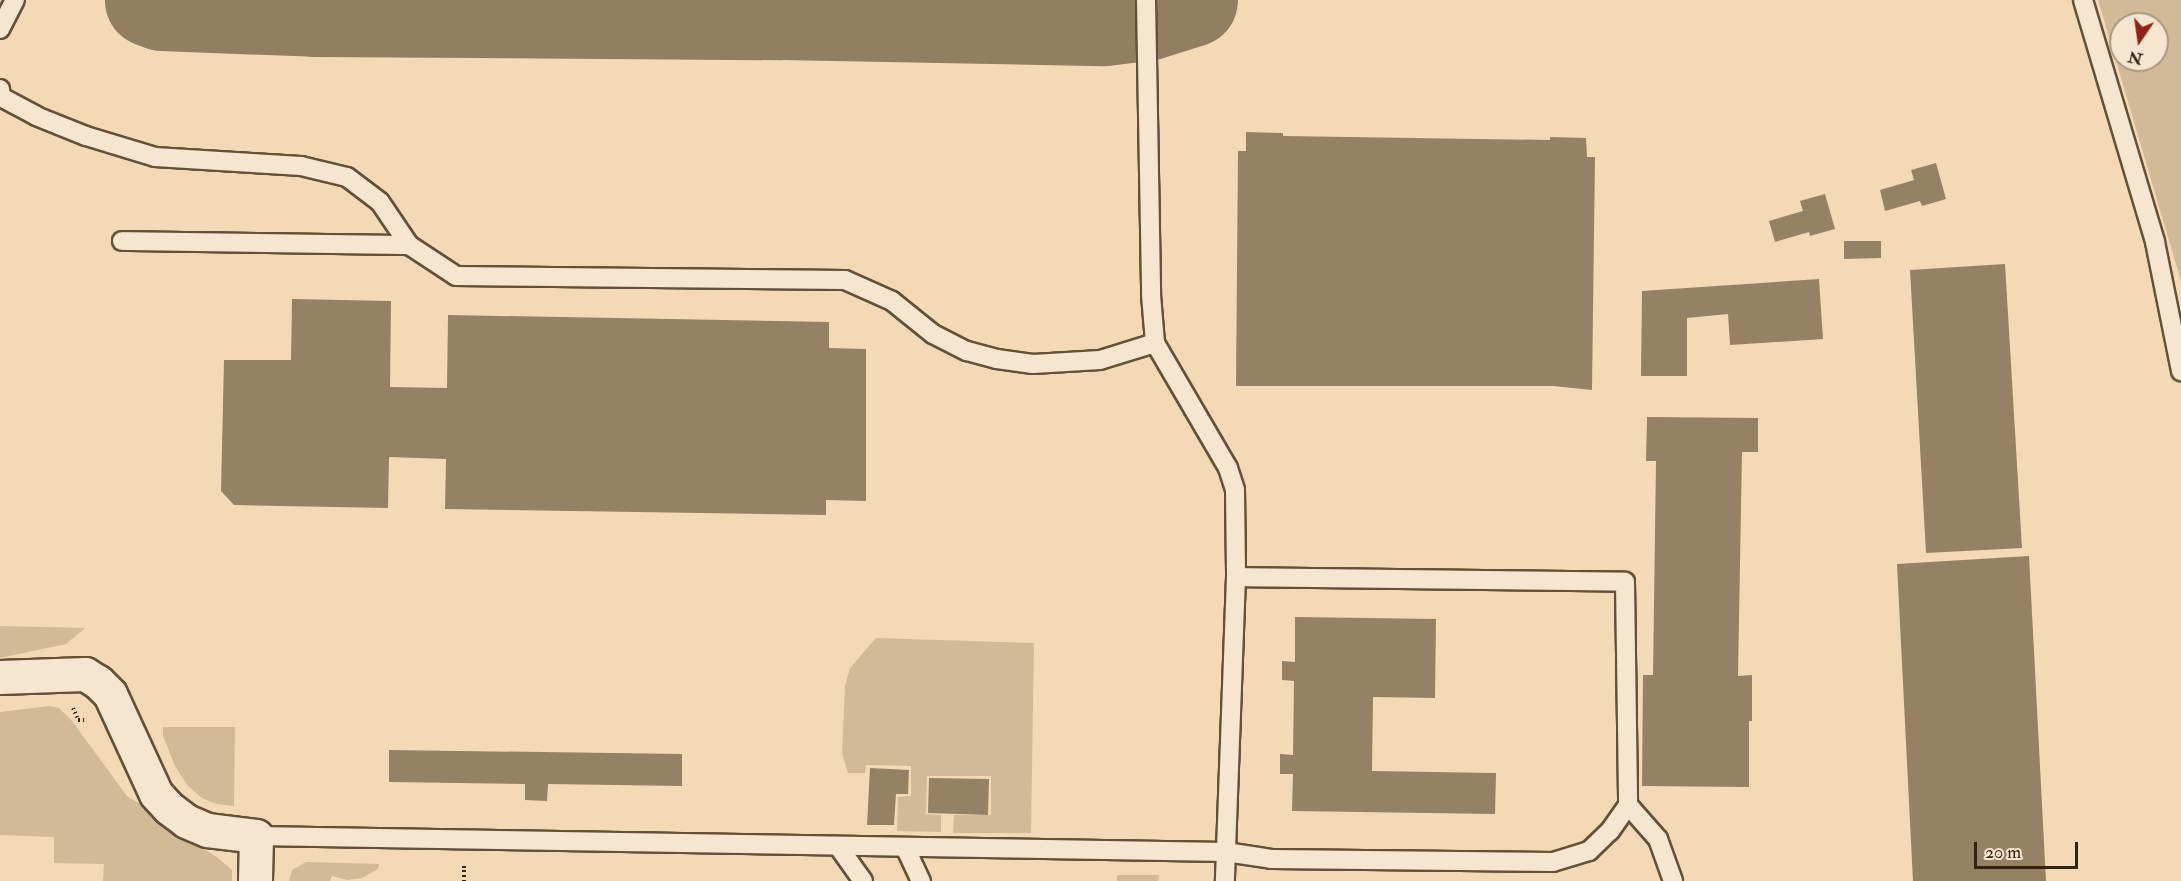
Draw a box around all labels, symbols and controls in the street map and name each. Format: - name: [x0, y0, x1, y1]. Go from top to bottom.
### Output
- north arrow: [2109, 12, 2169, 72]
- text: N: [2126, 46, 2145, 69]
- scale bar: [1977, 830, 2080, 868]
- text: 20 m: [1985, 841, 2021, 864]

